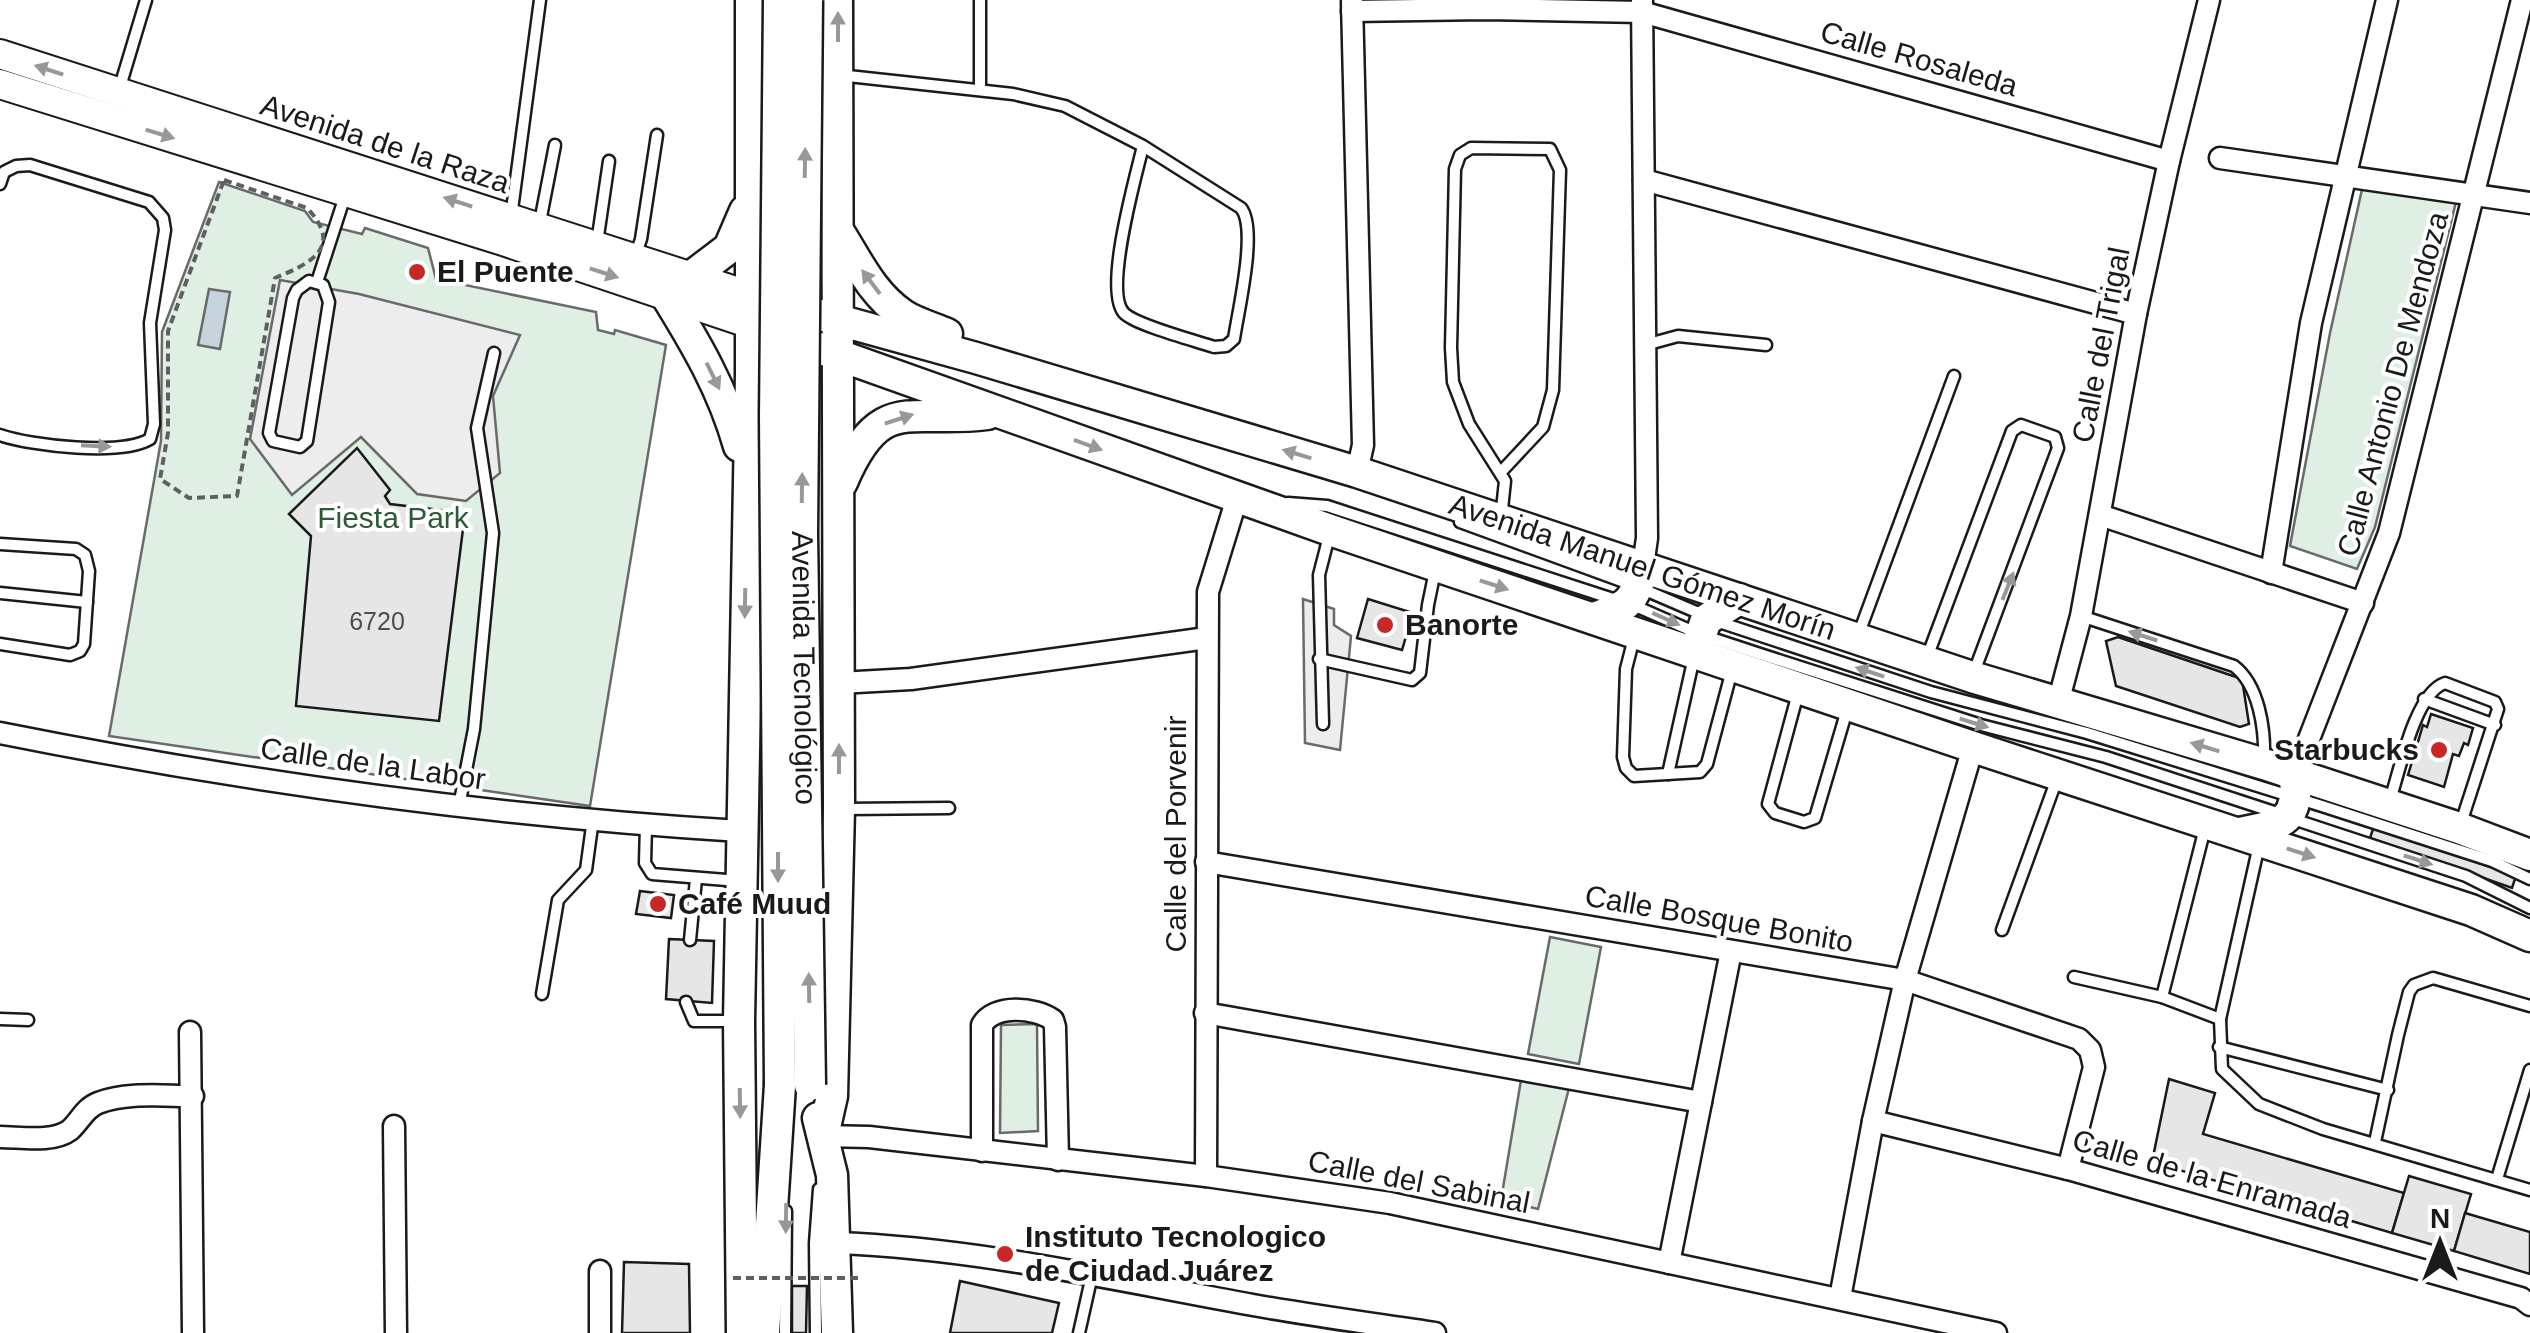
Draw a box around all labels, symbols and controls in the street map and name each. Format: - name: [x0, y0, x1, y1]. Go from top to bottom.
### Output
- one-way arrow: [829, 10, 845, 42]
- street label: Calle Rosaleda: [1817, 15, 2022, 103]
- one-way arrow: [34, 61, 64, 76]
- street label: Avenida de la Raza: [257, 88, 514, 199]
- one-way arrow: [145, 127, 176, 142]
- one-way arrow: [798, 146, 814, 178]
- one-way arrow: [443, 193, 473, 208]
- street label: Calle Antonio De Mendoza: [2331, 208, 2455, 560]
- street label: Calle del Trigal: [2065, 244, 2136, 445]
- place label: El Puente: [437, 255, 574, 288]
- marker: El Puente: [406, 261, 428, 283]
- one-way arrow: [589, 266, 619, 281]
- one-way arrow: [861, 269, 881, 295]
- one-way arrow: [704, 362, 721, 391]
- one-way arrow: [884, 411, 914, 426]
- one-way arrow: [81, 438, 113, 454]
- one-way arrow: [1073, 438, 1103, 453]
- one-way arrow: [1281, 446, 1311, 461]
- one-way arrow: [795, 471, 811, 503]
- street label: Avenida Manuel Gómez Morín: [1445, 487, 1840, 646]
- park label: Fiesta Park: [317, 501, 470, 534]
- street label: Avenida Tecnológico: [786, 531, 823, 805]
- one-way arrow: [2000, 571, 2016, 601]
- one-way arrow: [1480, 578, 1510, 593]
- one-way arrow: [737, 588, 753, 620]
- house number: 6720: [349, 607, 405, 635]
- place label: Banorte: [1405, 608, 1518, 641]
- one-way arrow: [1651, 611, 1681, 627]
- marker: Banorte: [1374, 614, 1396, 636]
- one-way arrow: [2128, 628, 2158, 643]
- one-way arrow: [1854, 663, 1884, 678]
- street label: Calle del Porvenir: [1159, 716, 1192, 952]
- one-way arrow: [1959, 716, 1990, 731]
- street label: Calle de la Labor: [258, 731, 488, 796]
- place label: Starbucks: [2274, 733, 2419, 766]
- one-way arrow: [2190, 739, 2220, 754]
- marker: Starbucks: [2428, 739, 2450, 761]
- one-way arrow: [831, 743, 847, 775]
- one-way arrow: [2286, 847, 2316, 862]
- one-way arrow: [770, 852, 786, 884]
- one-way arrow: [2403, 853, 2434, 868]
- street label: Calle Bosque Bonito: [1582, 879, 1856, 958]
- place label: Café Muud: [678, 887, 831, 920]
- marker: Café Muud: [647, 893, 669, 915]
- one-way arrow: [800, 971, 816, 1003]
- one-way arrow: [732, 1088, 748, 1120]
- street label: Calle de la Enramada: [2069, 1123, 2356, 1234]
- street label: Calle del Sabinal: [1305, 1144, 1533, 1219]
- north arrow: [2390, 1193, 2490, 1293]
- one-way arrow: [778, 1202, 794, 1234]
- text: N: [2430, 1203, 2450, 1234]
- place label: Instituto Tecnologico de Ciudad Juárez: [1025, 1220, 1326, 1287]
- marker: Instituto Tecnologico de Ciudad Juárez: [994, 1243, 1016, 1265]

